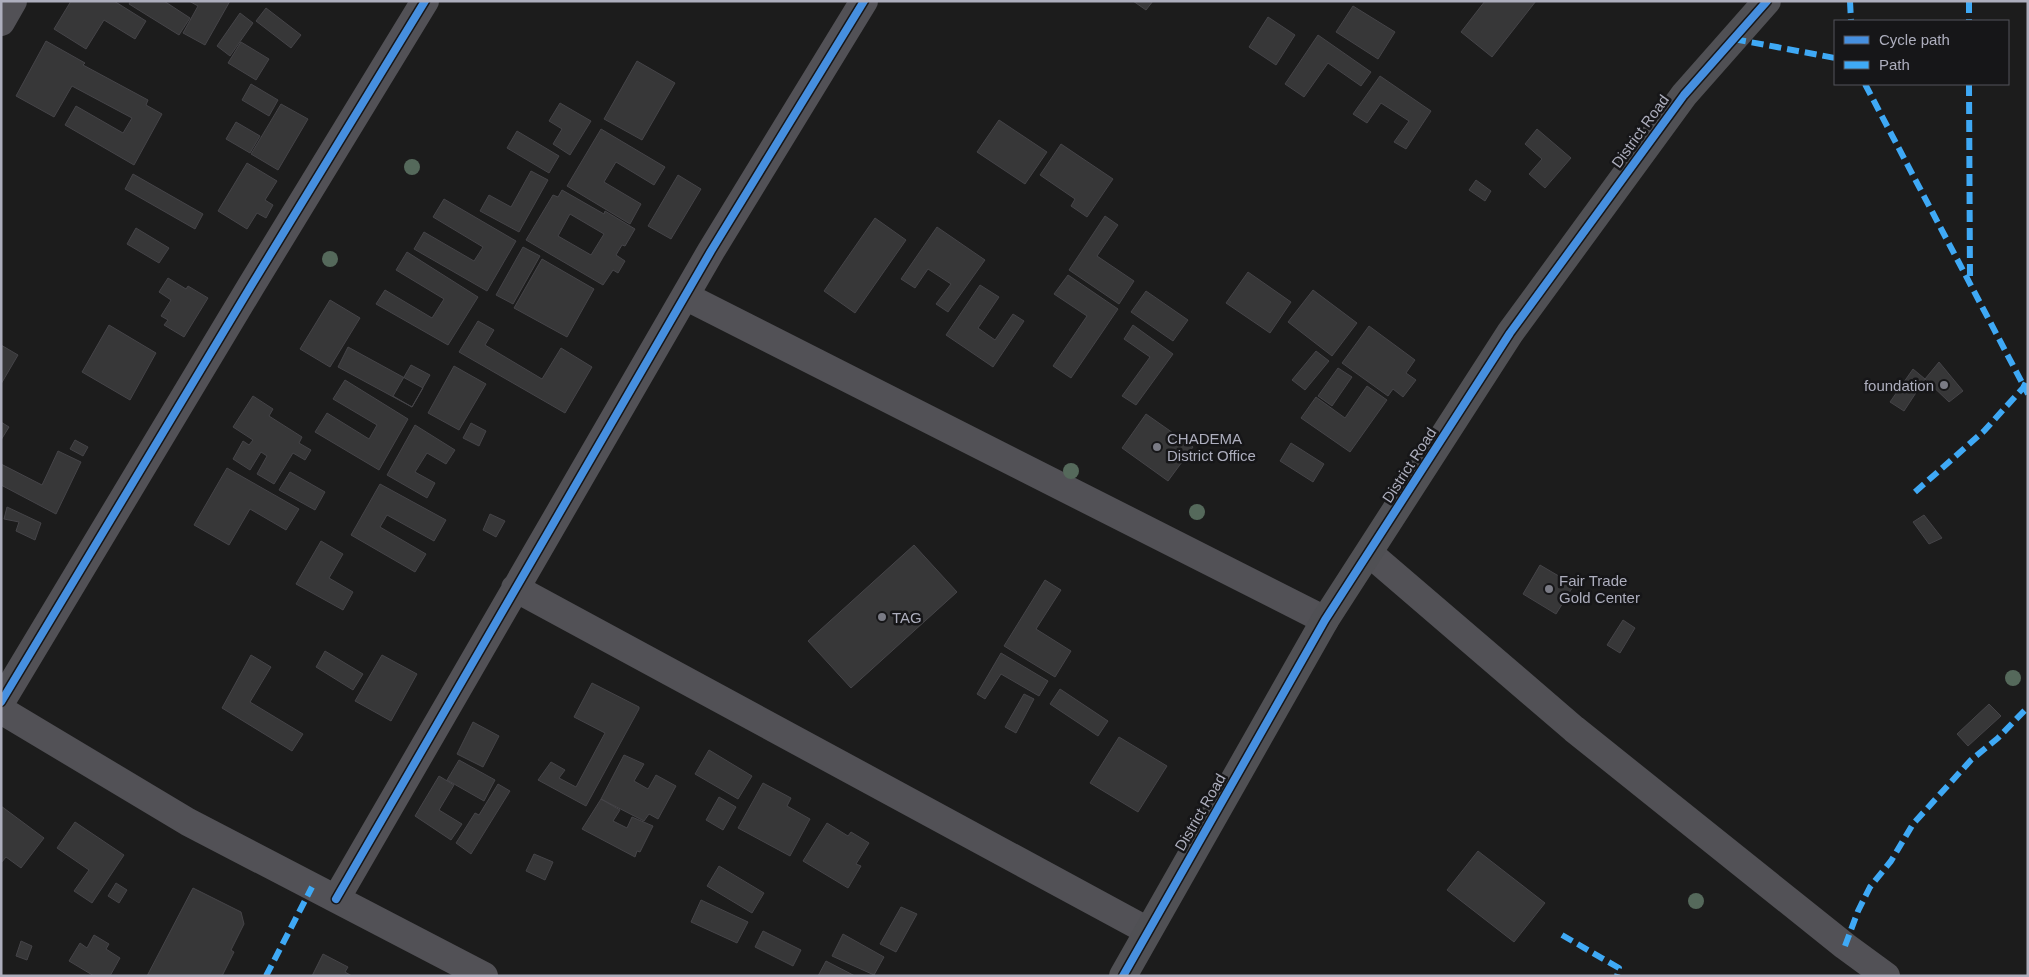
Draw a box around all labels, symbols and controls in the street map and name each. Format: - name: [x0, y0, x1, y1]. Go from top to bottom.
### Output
- legend: [1834, 20, 2009, 85]
- text: Cycle path: [1879, 31, 1950, 48]
- text: Path: [1879, 56, 1910, 73]
- street label: District Road: [1608, 91, 1672, 171]
- place label: foundation: [1864, 377, 1934, 394]
- marker: foundation: [1938, 379, 1950, 391]
- street label: District Road: [1378, 424, 1440, 506]
- place label: CHADEMA District Office: [1167, 430, 1256, 464]
- marker: CHADEMA District Office: [1151, 441, 1163, 453]
- place label: Fair Trade Gold Center: [1559, 572, 1640, 606]
- marker: Fair Trade Gold Center: [1543, 583, 1555, 595]
- place label: TAG: [892, 609, 922, 626]
- marker: TAG: [876, 611, 888, 623]
- street label: District Road: [1171, 771, 1229, 853]

